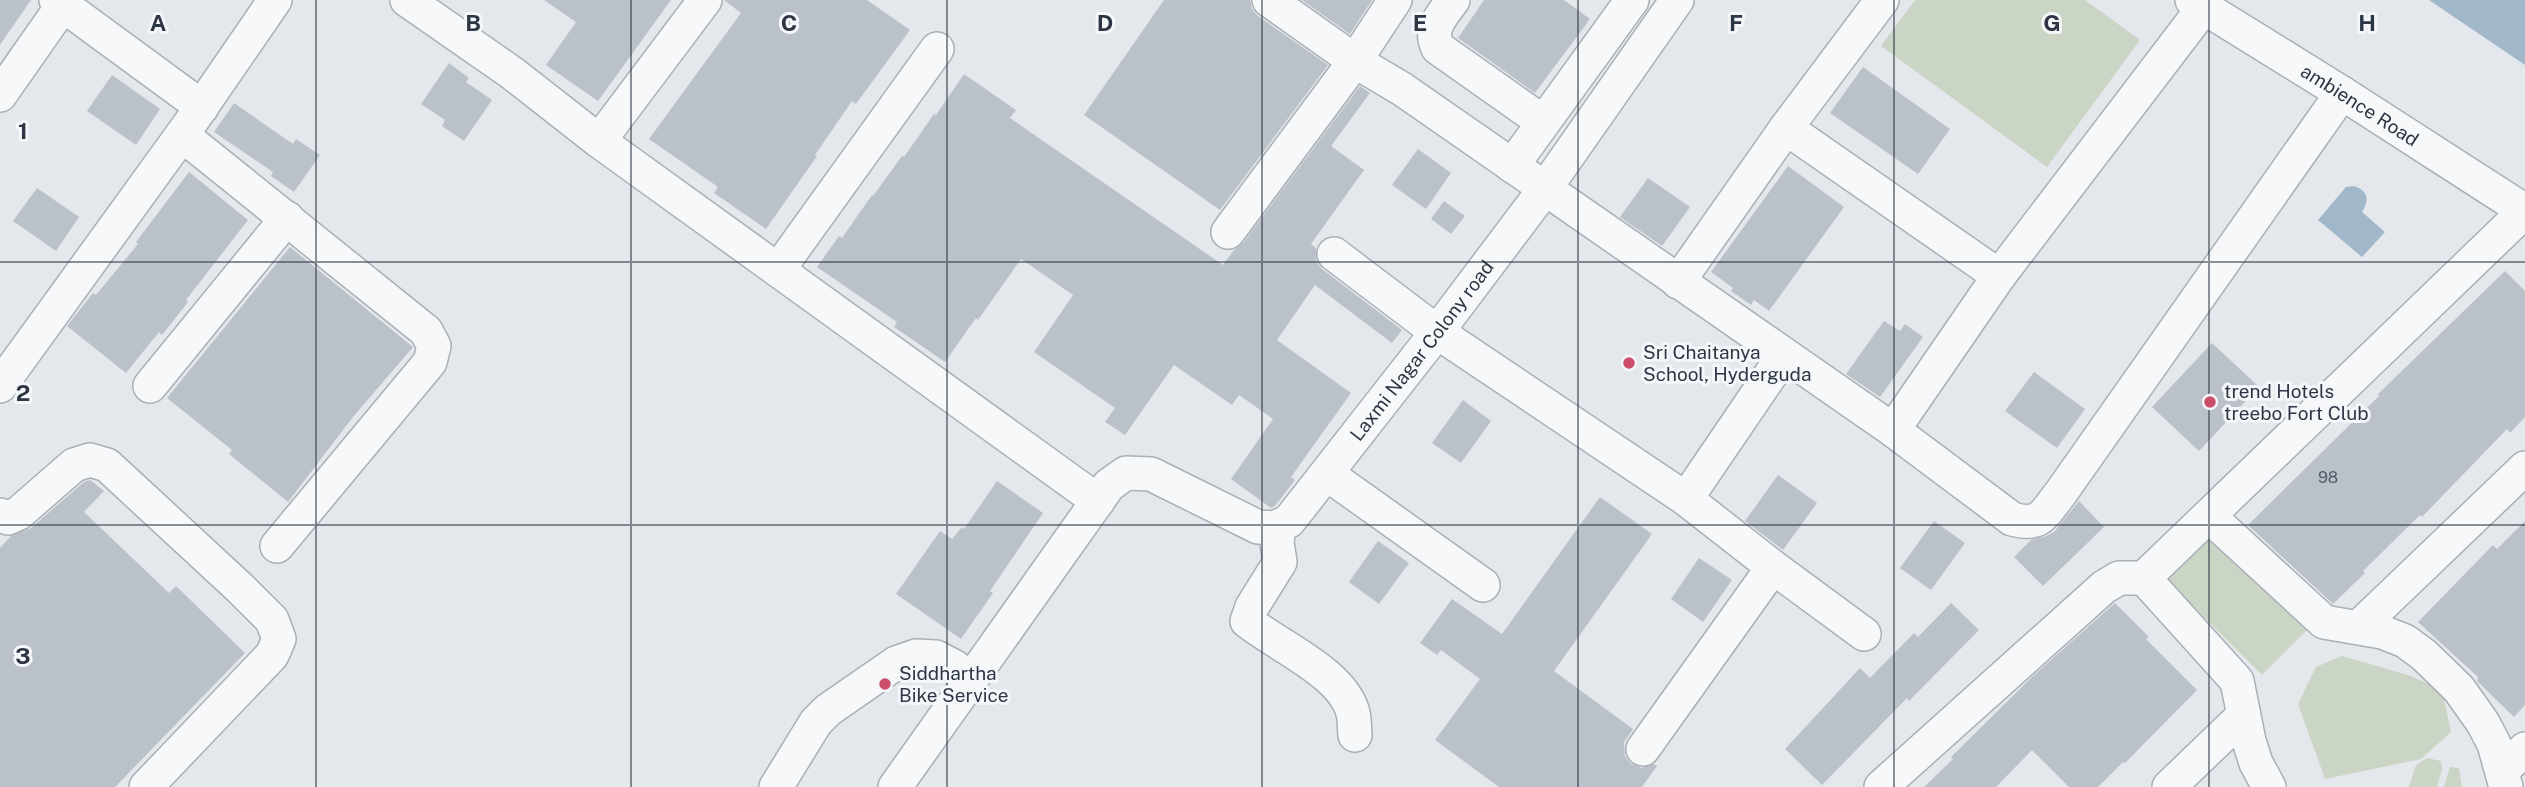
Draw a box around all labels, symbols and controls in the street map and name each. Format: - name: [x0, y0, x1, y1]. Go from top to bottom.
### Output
- text: A: [150, 9, 167, 36]
- text: B: [465, 9, 481, 36]
- text: C: [781, 9, 797, 36]
- text: D: [1097, 9, 1113, 36]
- text: E: [1413, 9, 1427, 36]
- text: F: [1729, 9, 1743, 36]
- text: G: [2043, 9, 2061, 36]
- text: H: [2358, 9, 2376, 36]
- street label: ambience Road: [2297, 59, 2423, 151]
- text: 1: [18, 117, 28, 144]
- street label: Laxmi Nagar Colony road: [1345, 256, 1498, 445]
- place label: Sri Chaitanya School, Hyderguda: [1643, 341, 1811, 385]
- marker: Sri Chaitanya School, Hyderguda: [1621, 355, 1637, 371]
- text: 2: [16, 379, 30, 406]
- place label: trend Hotels treebo Fort Club: [2224, 380, 2369, 424]
- marker: trend Hotels treebo Fort Club: [2202, 394, 2218, 410]
- house number: 98: [2318, 468, 2338, 487]
- text: 3: [15, 642, 31, 669]
- place label: Siddhartha Bike Service: [899, 662, 1009, 706]
- marker: Siddhartha Bike Service: [877, 676, 893, 692]

